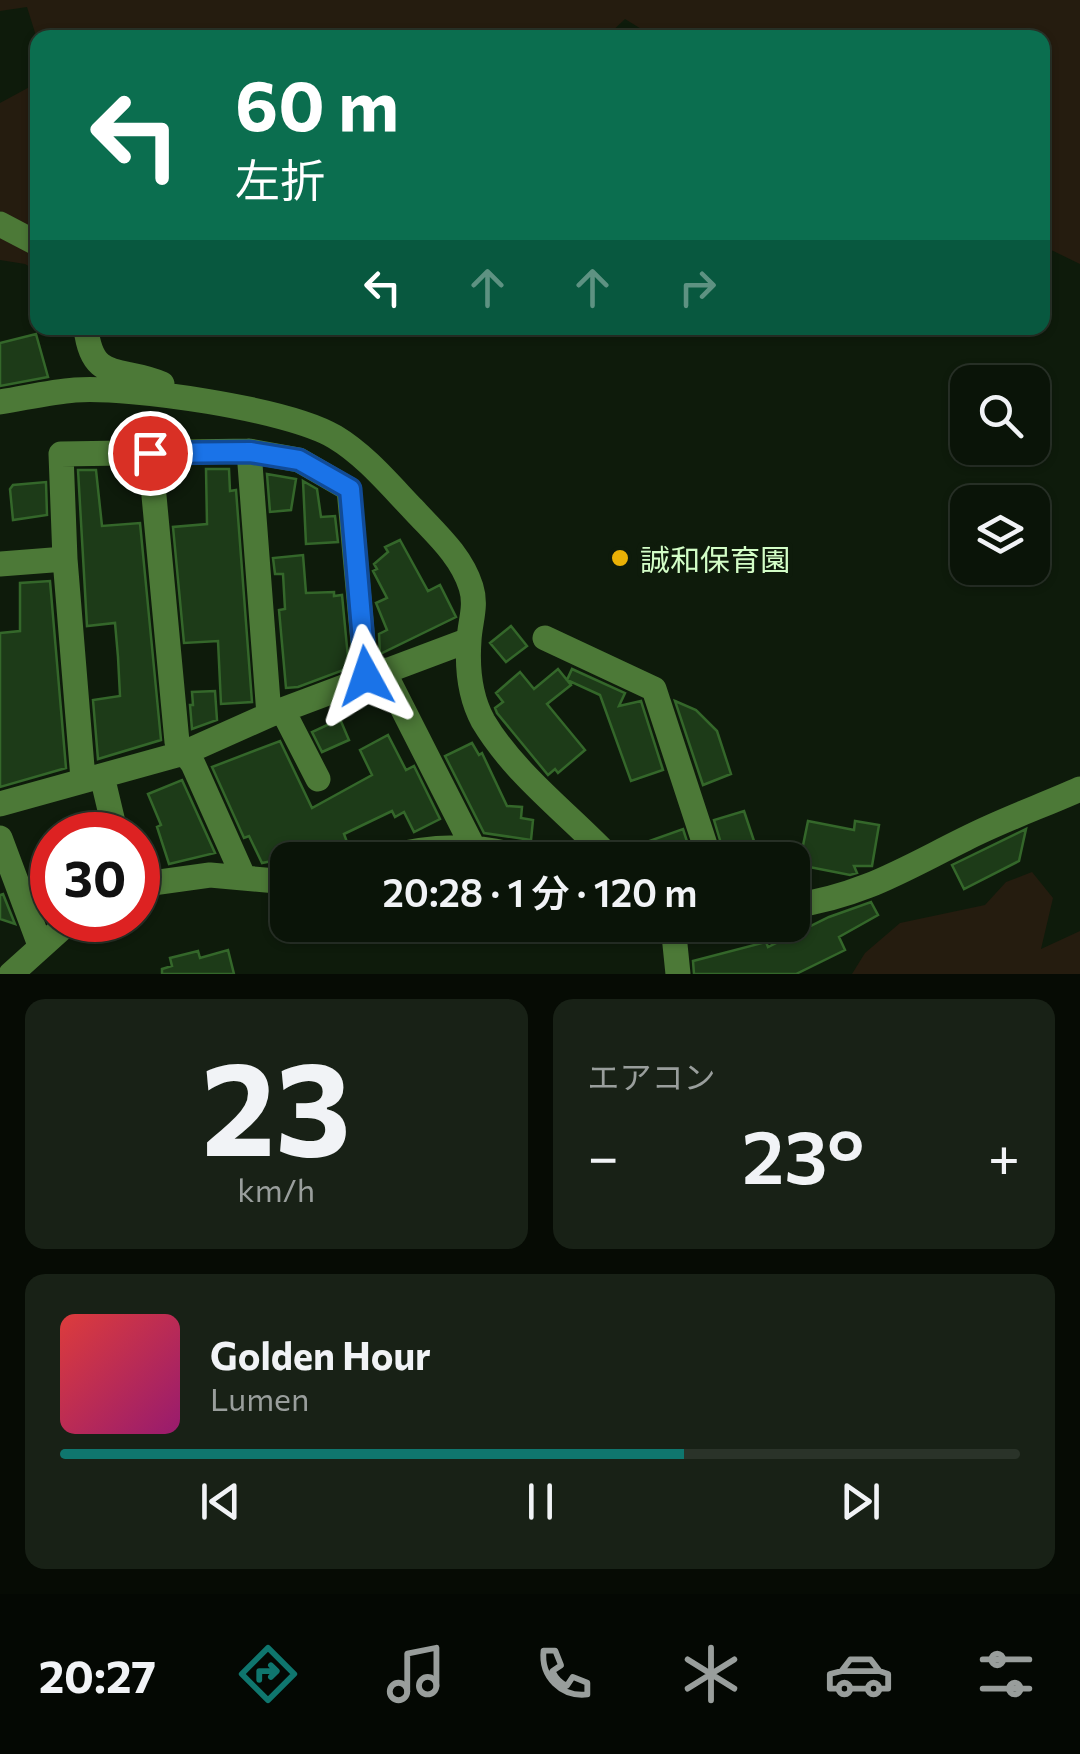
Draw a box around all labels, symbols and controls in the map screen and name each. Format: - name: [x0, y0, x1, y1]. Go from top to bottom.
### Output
- text: 60 m: [235, 60, 399, 145]
- icon: left: [70, 70, 200, 200]
- text: 左折: [235, 151, 325, 206]
- icon: left: [355, 260, 410, 315]
- icon: ahead: [460, 260, 515, 315]
- icon: ahead: [565, 260, 620, 315]
- icon: right: [670, 260, 725, 315]
- map controls: [950, 365, 1050, 585]
- button: search: [950, 365, 1050, 465]
- pin: [108, 411, 193, 496]
- icon: arrive: [123, 426, 178, 481]
- button: layers: [950, 485, 1050, 585]
- place label: 誠和保育園: [640, 540, 790, 577]
- marker: 誠和保育園: [609, 547, 631, 569]
- position arrow: [314, 624, 418, 728]
- speed limit sign: 30: [30, 812, 160, 942]
- text: 20:28 · 1 分 · 120 m: [383, 868, 697, 915]
- text: 23: [201, 1024, 351, 1183]
- text: エアコン: [588, 1056, 716, 1096]
- text: 23°: [742, 1108, 864, 1199]
- text: −: [588, 1121, 619, 1188]
- text: +: [988, 1121, 1020, 1188]
- text: km/h: [237, 1169, 315, 1209]
- text: Golden Hour: [210, 1331, 431, 1378]
- text: Lumen: [210, 1378, 309, 1418]
- icon: previous: [193, 1474, 248, 1529]
- icon: pause: [513, 1474, 568, 1529]
- icon: next: [833, 1474, 888, 1529]
- icon: directions: [233, 1639, 303, 1709]
- icon: music: [381, 1639, 451, 1709]
- icon: phone: [529, 1639, 599, 1709]
- icon: climate: [676, 1639, 746, 1709]
- icon: car: [824, 1639, 894, 1709]
- icon: filters: [971, 1639, 1041, 1709]
- text: 20:27: [39, 1647, 156, 1702]

